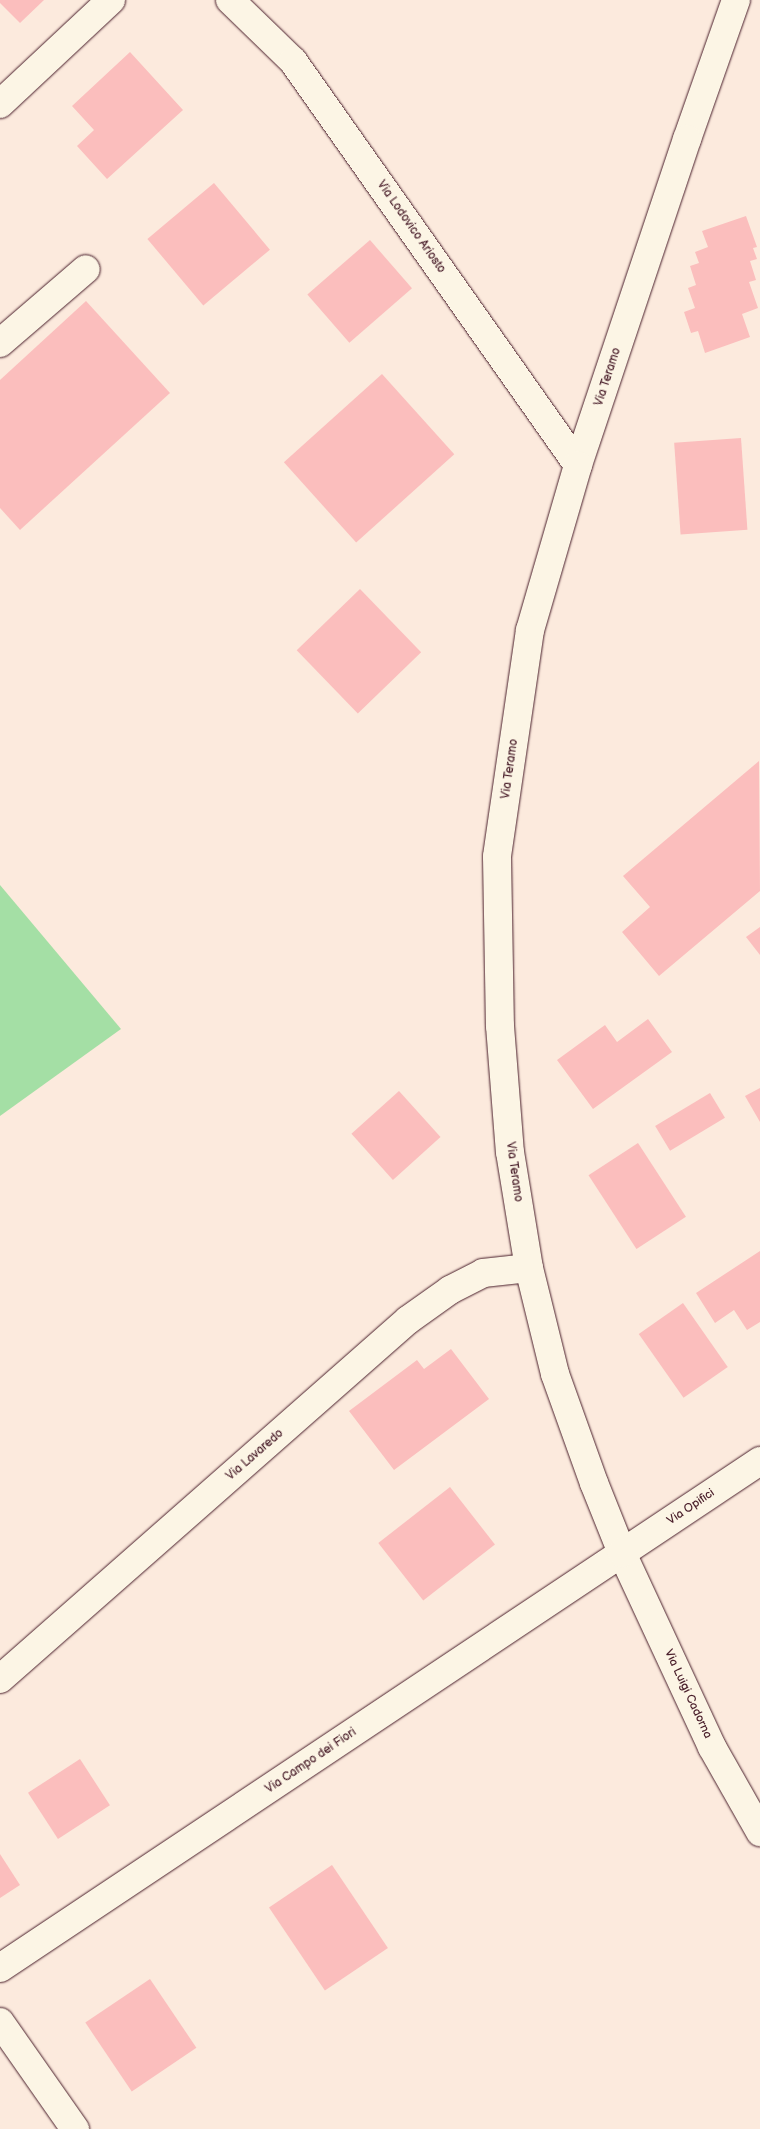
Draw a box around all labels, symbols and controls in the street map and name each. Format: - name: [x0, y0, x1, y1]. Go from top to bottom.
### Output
- street label: Via Lodovico Ariosto: [374, 178, 448, 276]
- street label: Via Teramo: [592, 346, 624, 408]
- street label: Via Teramo: [499, 738, 521, 800]
- street label: Via Teramo: [503, 1141, 525, 1203]
- street label: Via Lavaredo: [224, 1426, 286, 1484]
- street label: Via Opifici: [665, 1486, 717, 1528]
- street label: Via Luigi Cadorna: [661, 1647, 715, 1741]
- street label: Via Campo dei Fiori: [263, 1725, 359, 1797]

